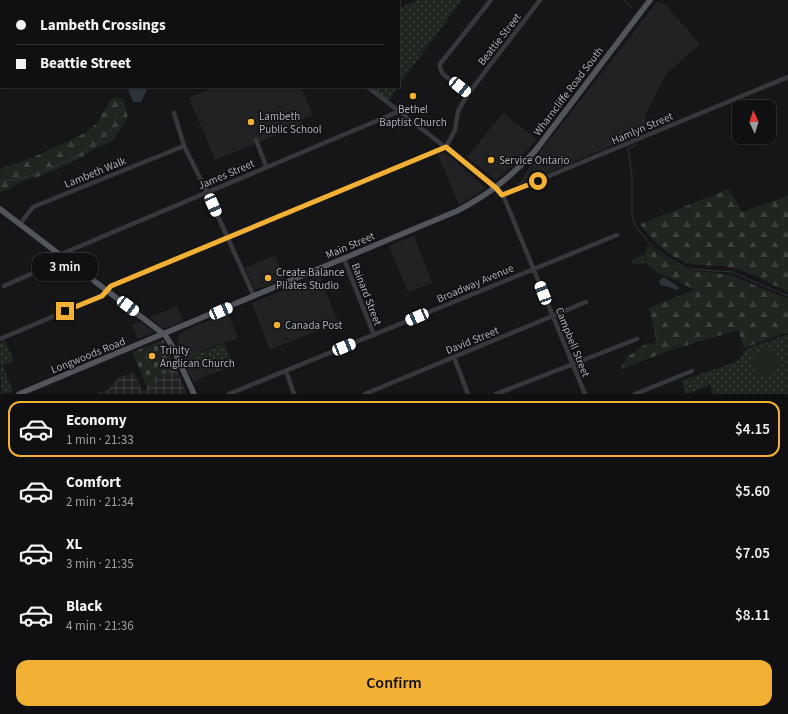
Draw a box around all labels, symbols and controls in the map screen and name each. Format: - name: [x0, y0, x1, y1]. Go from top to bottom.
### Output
- street label: Beattie Street: [474, 10, 525, 68]
- text: Lambeth Crossings: [40, 15, 166, 36]
- street label: Wharncliffe Road South: [530, 44, 607, 139]
- text: Beattie Street: [40, 53, 131, 74]
- car: [447, 75, 473, 99]
- marker: Bethel Baptist Church: [408, 91, 418, 101]
- north arrow: [732, 100, 776, 144]
- map controls: [732, 100, 776, 144]
- place label: Bethel Baptist Church: [379, 102, 447, 130]
- place label: Lambeth Public School: [259, 109, 322, 137]
- street label: Hamlyn Street: [609, 109, 676, 148]
- marker: Lambeth Public School: [246, 117, 256, 127]
- street label: Lambeth Walk: [62, 153, 129, 192]
- place label: Service Ontario: [499, 153, 570, 168]
- marker: Service Ontario: [486, 155, 496, 165]
- street label: James Street: [196, 156, 257, 193]
- route start: [529, 172, 547, 190]
- car: [203, 192, 223, 218]
- street label: Main Street: [323, 228, 377, 263]
- callout: 3 min: [32, 253, 98, 281]
- text: 3 min: [50, 258, 80, 276]
- street label: Broadway Avenue: [434, 260, 516, 306]
- street label: Bainard Street: [348, 261, 385, 328]
- place label: Create Balance Pilates Studio: [276, 265, 345, 293]
- marker: Create Balance Pilates Studio: [263, 273, 273, 283]
- car: [533, 280, 553, 306]
- car: [115, 294, 141, 318]
- car: [208, 301, 234, 321]
- route end: [56, 302, 74, 320]
- street label: Campbell Street: [552, 305, 593, 380]
- car: [404, 307, 430, 327]
- place label: Canada Post: [285, 318, 343, 333]
- marker: Canada Post: [272, 320, 282, 330]
- street label: David Street: [443, 323, 501, 358]
- street label: Longwoods Road: [49, 334, 128, 377]
- car: [331, 337, 357, 357]
- place label: Trinity Anglican Church: [160, 343, 235, 371]
- marker: Trinity Anglican Church: [147, 351, 157, 361]
- text: Economy: [66, 410, 127, 431]
- icon: car: [18, 411, 54, 447]
- text: $4.15: [735, 419, 770, 440]
- text: 1 min · 21:33: [66, 431, 134, 449]
- text: Comfort: [66, 472, 121, 493]
- icon: car: [18, 473, 54, 509]
- text: $5.60: [735, 481, 770, 502]
- text: 2 min · 21:34: [66, 493, 134, 511]
- text: XL: [66, 534, 82, 555]
- icon: car: [18, 535, 54, 571]
- text: $7.05: [735, 543, 770, 564]
- text: 3 min · 21:35: [66, 555, 134, 573]
- text: Black: [66, 596, 103, 617]
- icon: car: [18, 597, 54, 633]
- text: $8.11: [735, 605, 770, 626]
- text: 4 min · 21:36: [66, 617, 134, 635]
- button: Confirm: [16, 660, 772, 706]

